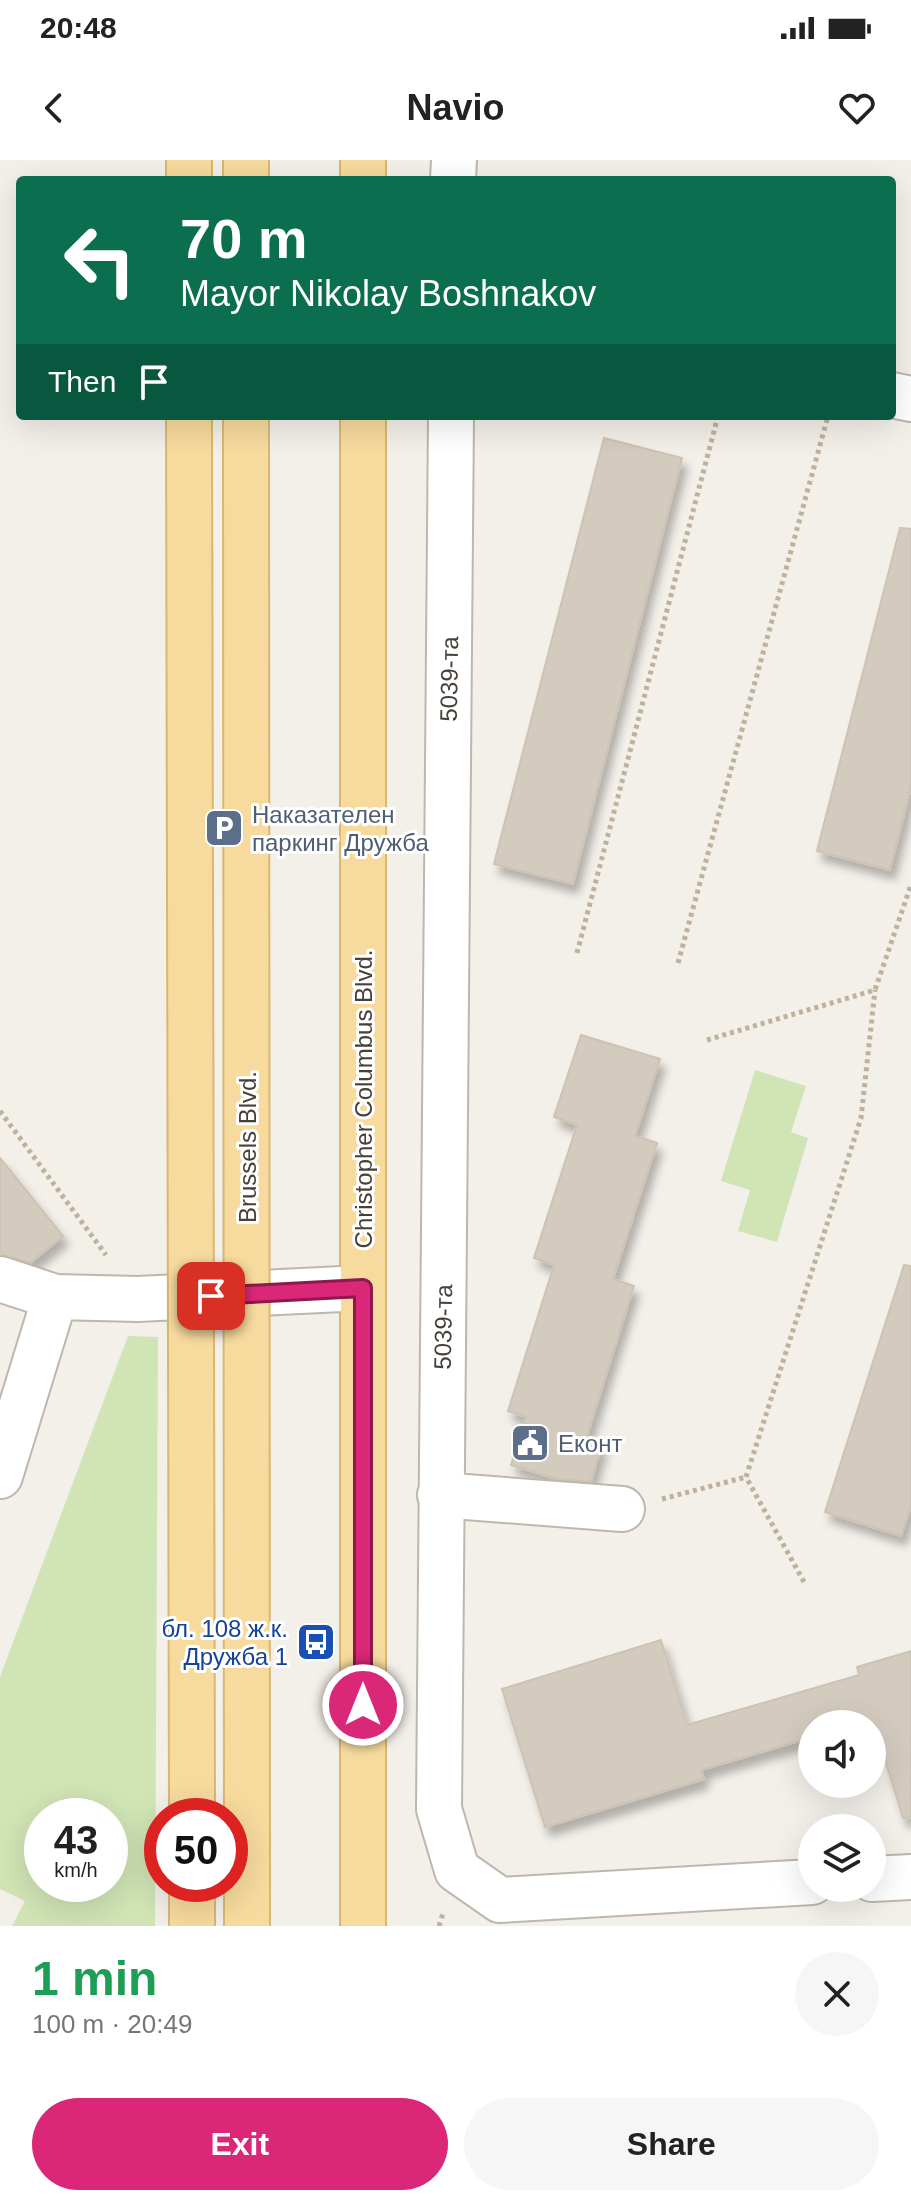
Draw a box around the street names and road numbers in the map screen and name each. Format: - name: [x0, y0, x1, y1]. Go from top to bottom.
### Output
- street label: 5039-та: [435, 635, 463, 722]
- street label: Christopher Columbus Blvd.: [350, 950, 377, 1248]
- street label: Brussels Blvd.: [234, 1071, 261, 1223]
- street label: 5039-та: [429, 1283, 457, 1370]

